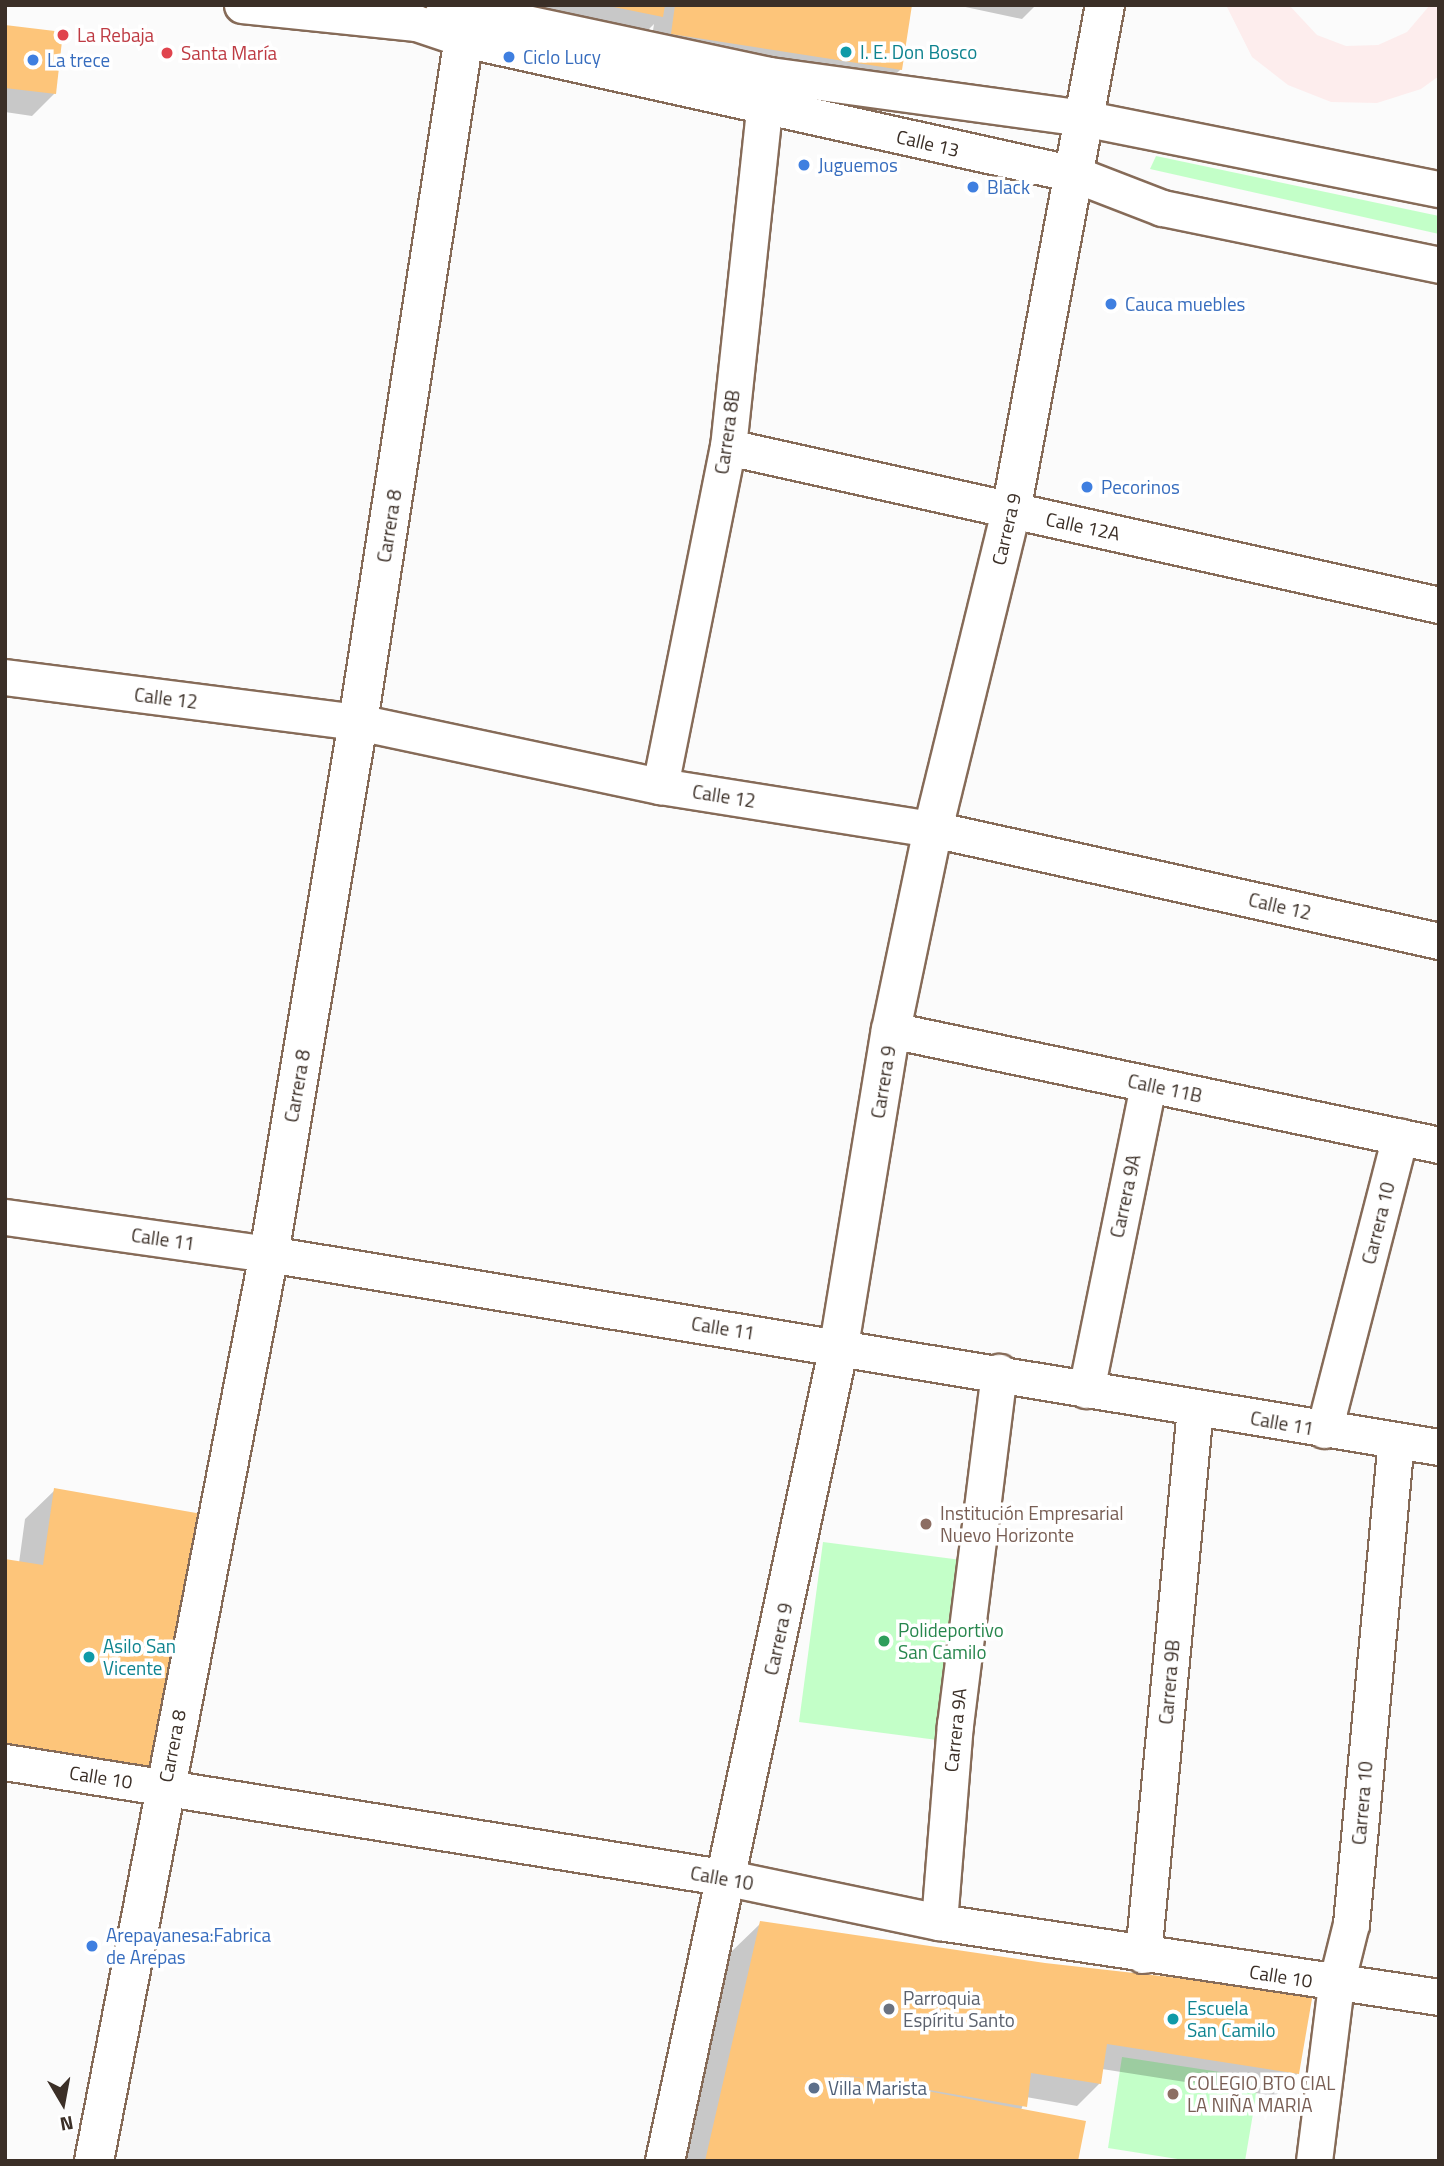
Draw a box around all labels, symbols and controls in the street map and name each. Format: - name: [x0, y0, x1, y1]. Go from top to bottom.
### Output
- place label: La Rebaja: [77, 24, 154, 46]
- marker: La Rebaja: [55, 27, 71, 43]
- place label: I. E. Don Bosco: [860, 41, 977, 63]
- place label: Santa María: [181, 42, 277, 64]
- marker: I. E. Don Bosco: [838, 44, 854, 60]
- marker: Santa María: [159, 45, 175, 61]
- place label: Ciclo Lucy: [523, 46, 601, 68]
- place label: La trece: [47, 49, 110, 71]
- marker: Ciclo Lucy: [501, 49, 517, 65]
- marker: La trece: [25, 52, 41, 68]
- street label: Calle 13: [894, 125, 962, 161]
- place label: Juguemos: [818, 154, 898, 176]
- marker: Juguemos: [796, 157, 812, 173]
- place label: Black: [987, 176, 1030, 198]
- marker: Black: [965, 179, 981, 195]
- place label: Cauca muebles: [1125, 293, 1245, 315]
- marker: Cauca muebles: [1103, 296, 1119, 312]
- street label: Carrera 8B: [710, 388, 744, 476]
- place label: Pecorinos: [1101, 476, 1180, 498]
- marker: Pecorinos: [1079, 479, 1095, 495]
- street label: Carrera 8: [372, 488, 406, 564]
- street label: Carrera 9: [987, 491, 1025, 567]
- street label: Calle 12A: [1044, 507, 1122, 545]
- street label: Calle 12: [133, 683, 199, 713]
- street label: Calle 12: [691, 780, 757, 812]
- street label: Calle 12: [1246, 888, 1314, 924]
- street label: Carrera 9: [866, 1044, 900, 1120]
- street label: Carrera 8: [279, 1048, 315, 1124]
- street label: Calle 11B: [1126, 1069, 1204, 1107]
- street label: Carrera 9A: [1105, 1152, 1145, 1240]
- street label: Carrera 10: [1357, 1180, 1399, 1266]
- street label: Calle 11: [130, 1223, 196, 1255]
- street label: Calle 11: [690, 1312, 756, 1344]
- street label: Calle 11: [1249, 1406, 1315, 1440]
- place label: Institución Empresarial Nuevo Horizonte: [940, 1502, 1124, 1546]
- marker: Institución Empresarial Nuevo Horizonte: [918, 1516, 934, 1532]
- street label: Carrera 9: [759, 1601, 797, 1677]
- place label: Polideportivo San Camilo: [898, 1619, 1004, 1663]
- marker: Polideportivo San Camilo: [876, 1633, 892, 1649]
- place label: Asilo San Vicente: [103, 1635, 176, 1679]
- street label: Carrera 9B: [1154, 1639, 1184, 1725]
- marker: Asilo San Vicente: [81, 1649, 97, 1665]
- street label: Carrera 9A: [939, 1687, 971, 1773]
- street label: Carrera 8: [154, 1708, 190, 1784]
- street label: Carrera 10: [1347, 1760, 1377, 1846]
- street label: Calle 10: [68, 1761, 134, 1793]
- street label: Calle 10: [689, 1861, 755, 1895]
- place label: Arepayanesa:Fabrica de Arepas: [106, 1924, 271, 1968]
- marker: Arepayanesa:Fabrica de Arepas: [84, 1938, 100, 1954]
- street label: Calle 10: [1248, 1960, 1314, 1992]
- place label: Parroquia Espíritu Santo: [903, 1987, 1015, 2031]
- place label: Escuela San Camilo: [1187, 1997, 1276, 2041]
- marker: Parroquia Espíritu Santo: [881, 2001, 897, 2017]
- marker: Escuela San Camilo: [1165, 2011, 1181, 2027]
- north arrow: [28, 2068, 98, 2138]
- place label: COLEGIO BTO CIAL LA NIÑA MARIA: [1187, 2072, 1335, 2116]
- place label: Villa Marista: [828, 2077, 927, 2099]
- marker: Villa Marista: [806, 2080, 822, 2096]
- marker: COLEGIO BTO CIAL LA NIÑA MARIA: [1165, 2086, 1181, 2102]
- text: N: [58, 2109, 76, 2140]

